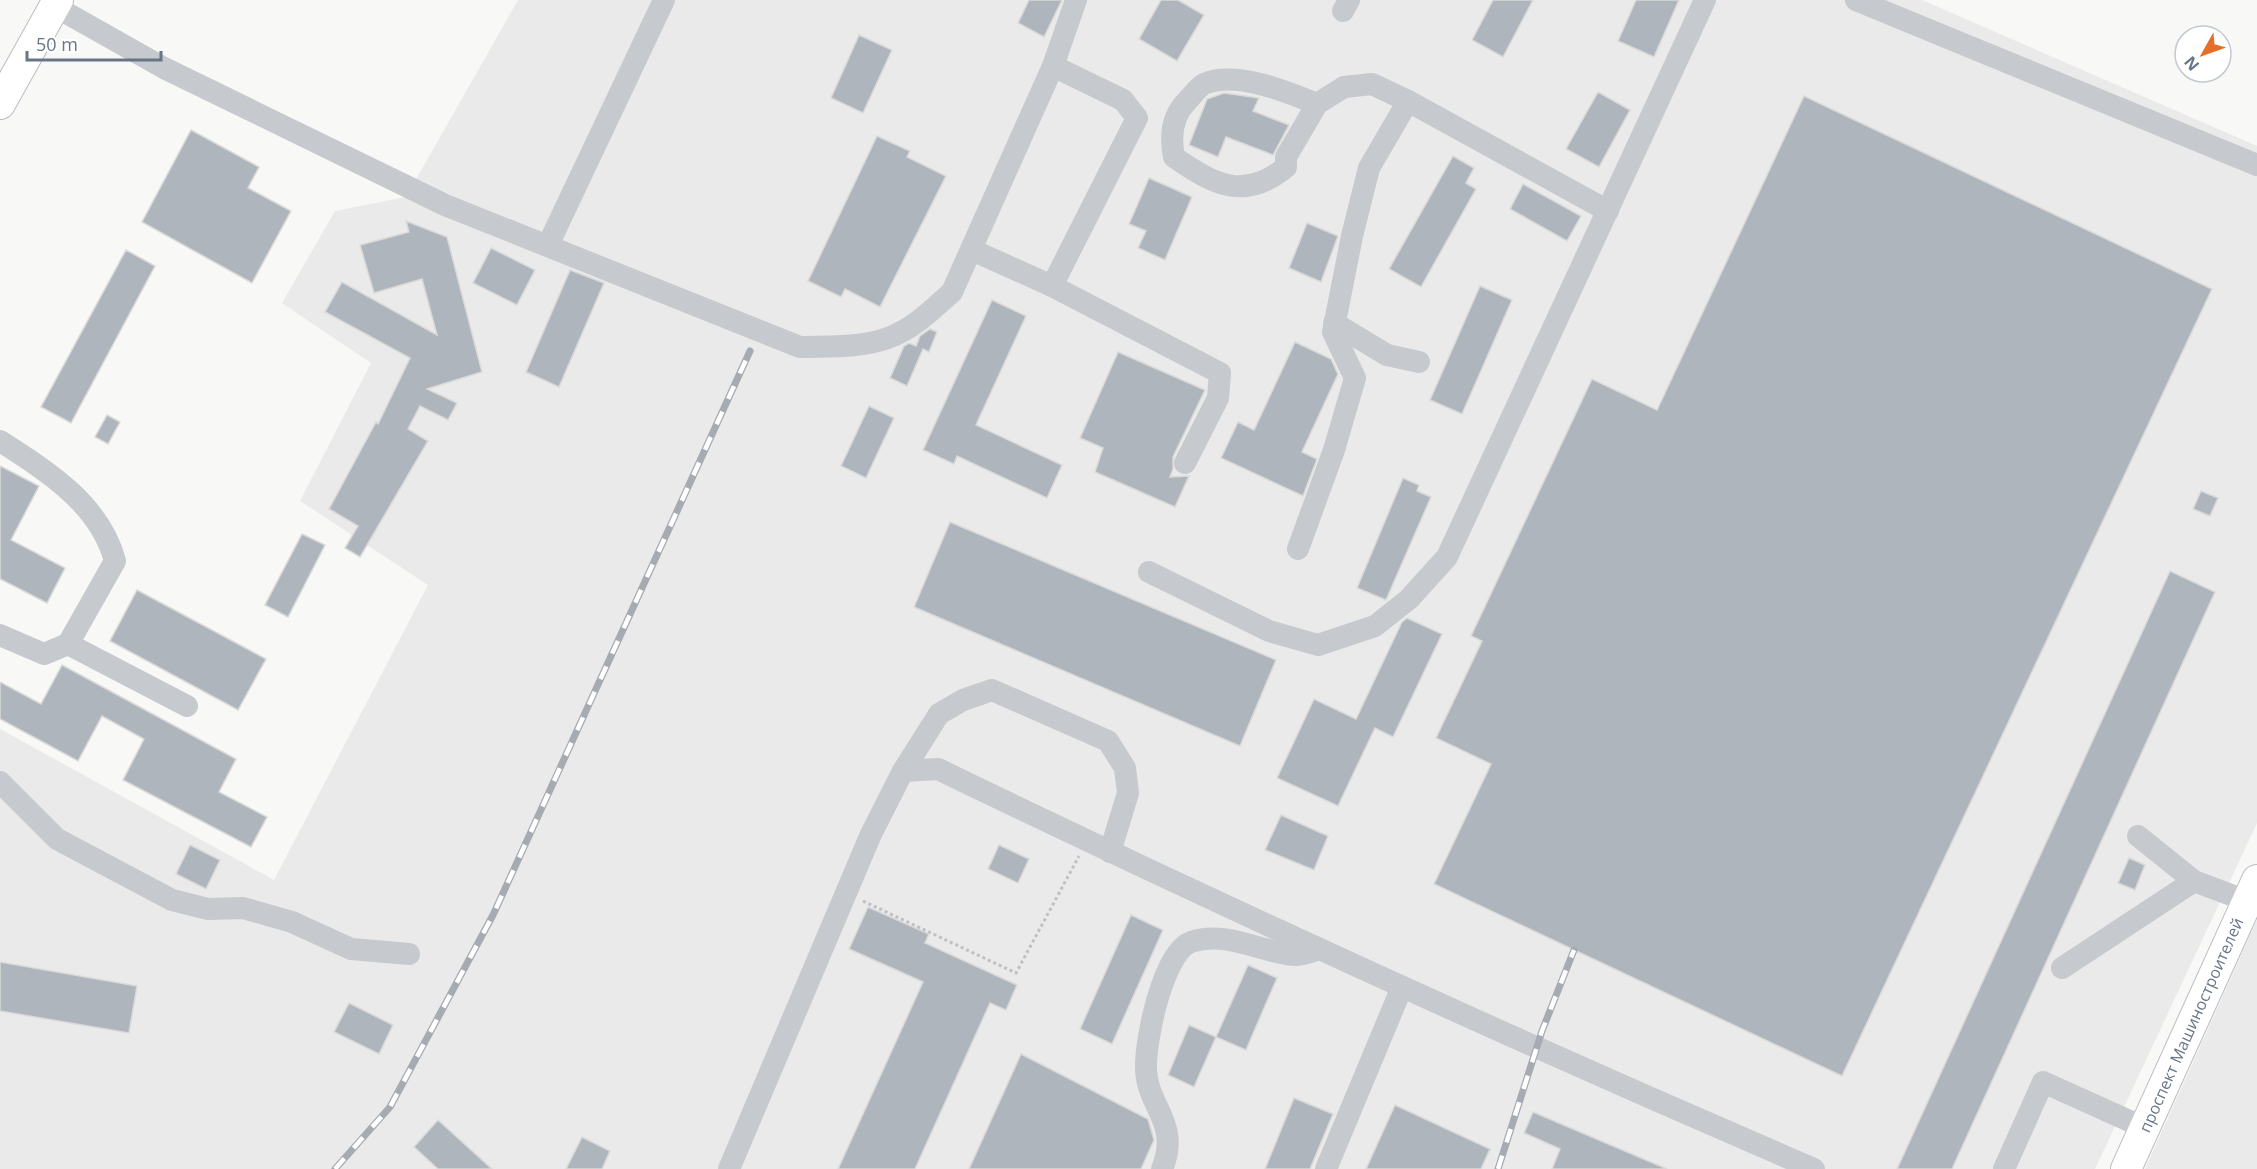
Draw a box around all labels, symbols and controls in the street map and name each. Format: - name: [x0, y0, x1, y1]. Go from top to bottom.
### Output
- scale bar: [27, 24, 160, 62]
- north arrow: [2173, 24, 2233, 84]
- text: 50 m: [36, 32, 78, 56]
- text: N: [2179, 52, 2204, 76]
- street label: проспект Машиностроителей: [2134, 914, 2248, 1136]

